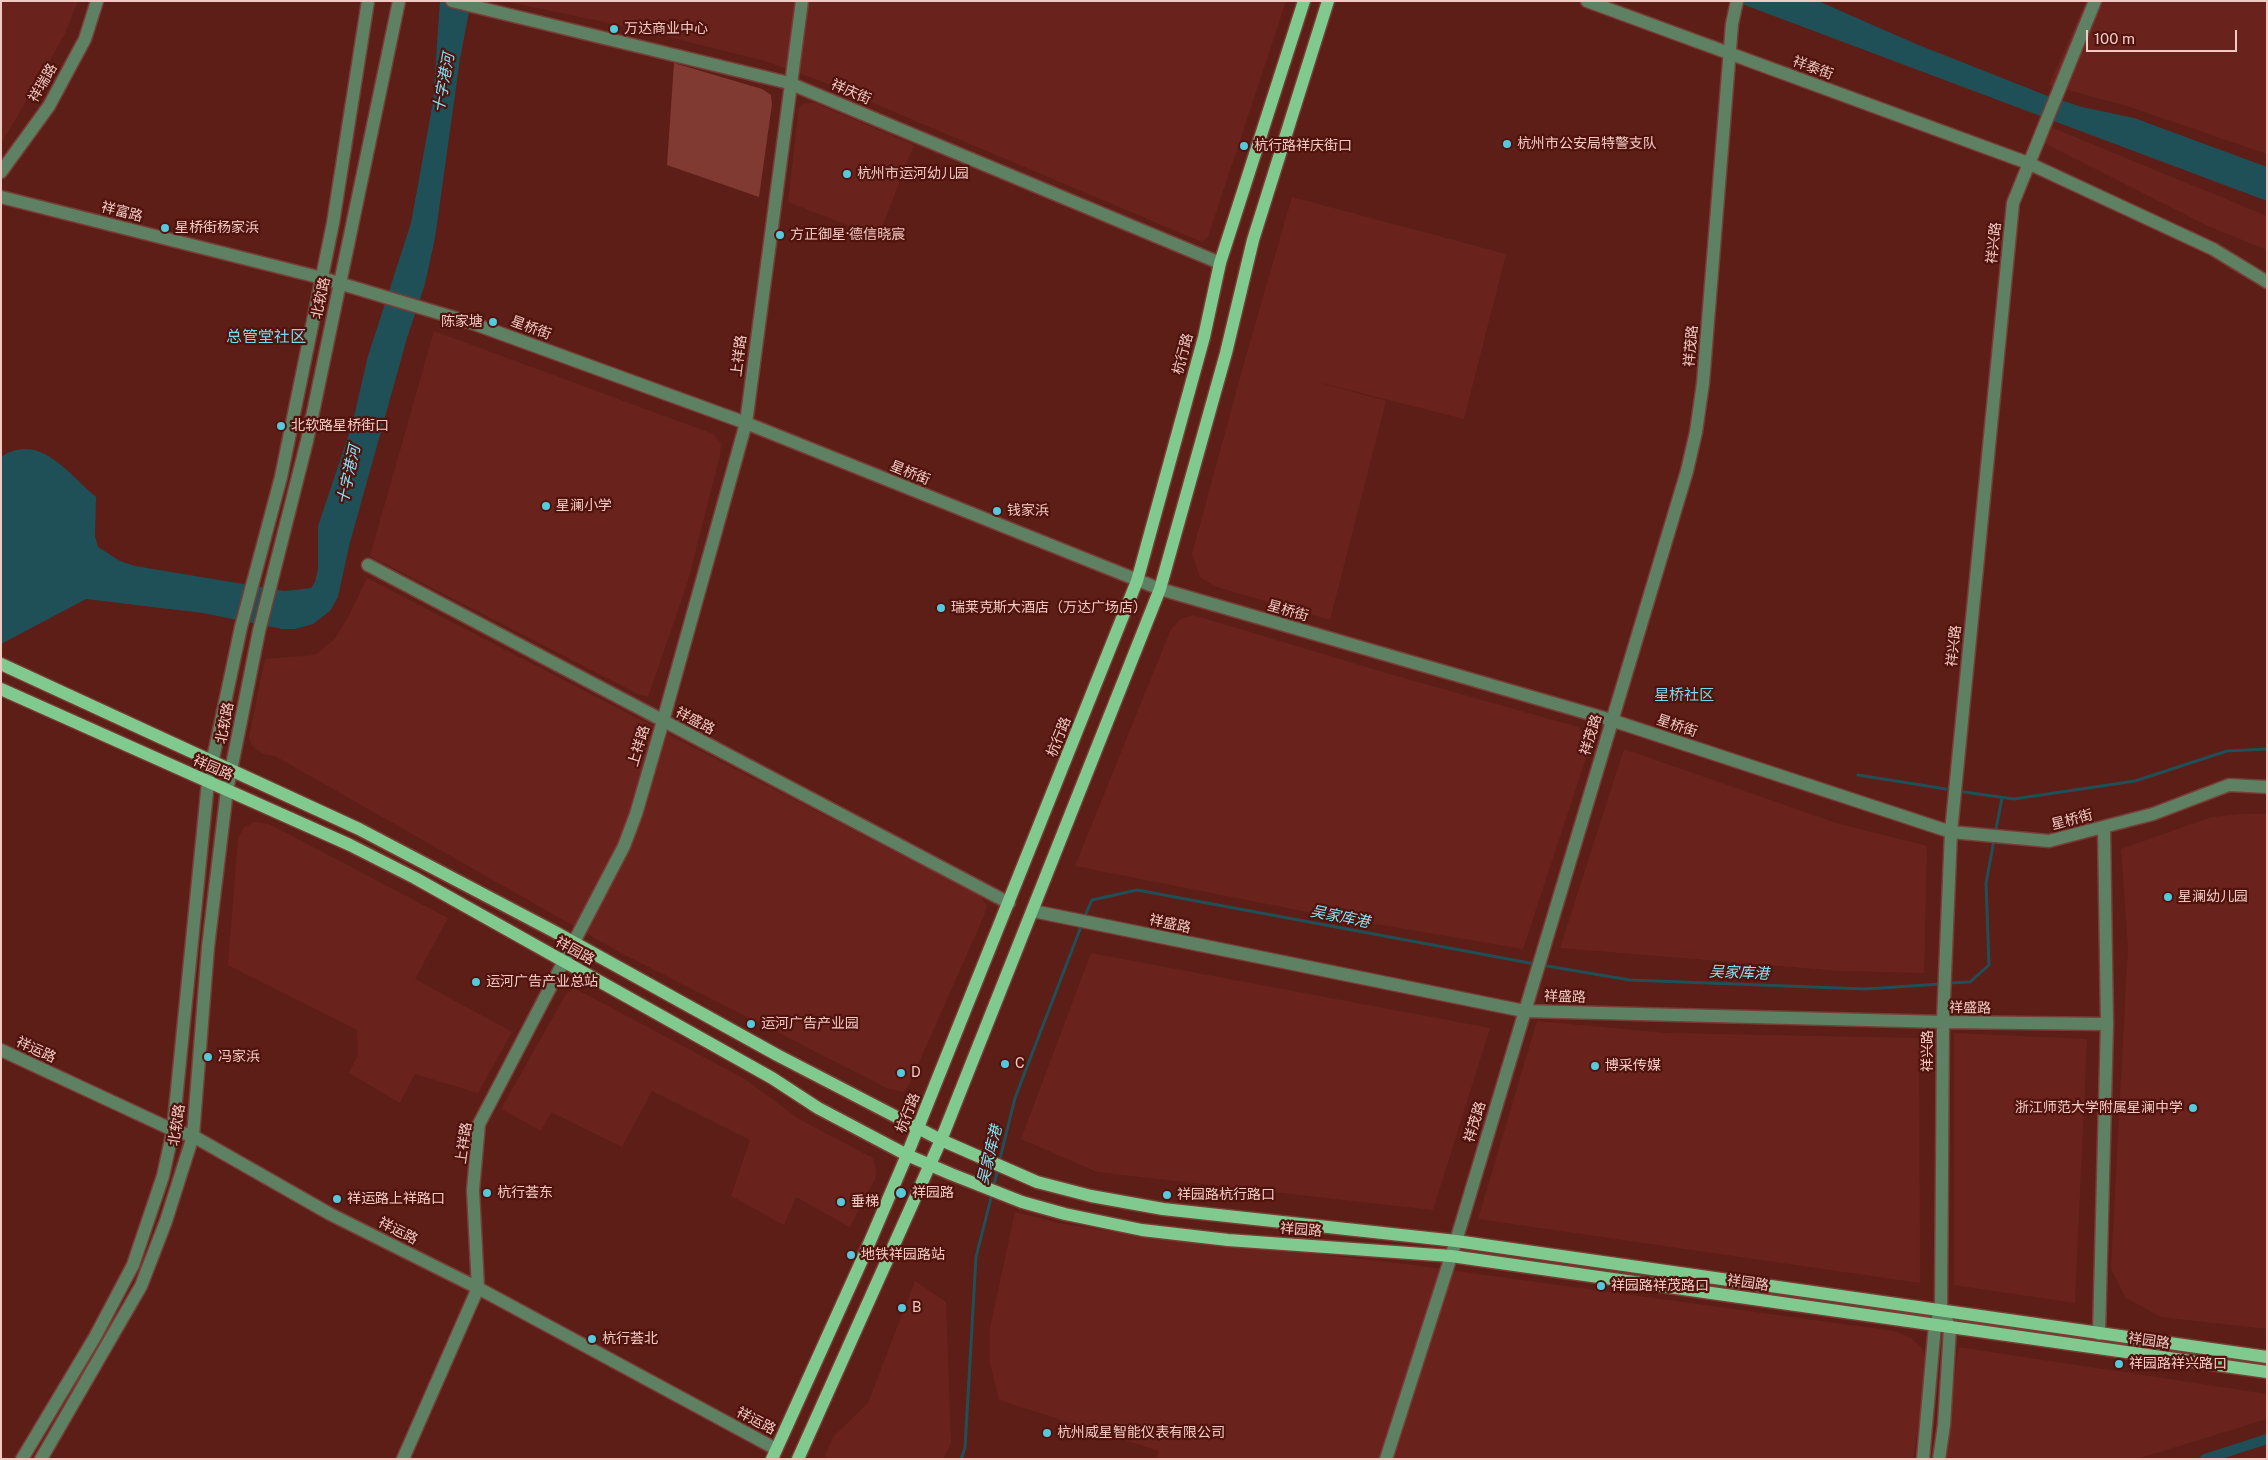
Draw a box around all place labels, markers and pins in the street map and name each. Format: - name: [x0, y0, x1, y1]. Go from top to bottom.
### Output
- place label: 万达商业中心: [624, 21, 708, 37]
- marker: 万达商业中心: [608, 23, 620, 35]
- place label: 杭州市公安局特警支队: [1517, 136, 1657, 152]
- place label: 杭行路祥庆街口: [1254, 138, 1352, 154]
- marker: 杭州市公安局特警支队: [1501, 138, 1513, 150]
- marker: 杭行路祥庆街口: [1238, 140, 1250, 152]
- place label: 杭州市运河幼儿园: [857, 166, 969, 182]
- marker: 杭州市运河幼儿园: [841, 168, 853, 180]
- place label: 星桥街杨家浜: [175, 220, 259, 236]
- marker: 星桥街杨家浜: [159, 222, 171, 234]
- place label: 方正御星·德信晓宸: [790, 227, 905, 243]
- marker: 方正御星·德信晓宸: [774, 229, 786, 241]
- place label: 陈家塘: [441, 314, 483, 330]
- marker: 陈家塘: [487, 316, 499, 328]
- place label: 北软路星桥街口: [291, 418, 389, 434]
- marker: 北软路星桥街口: [275, 420, 287, 432]
- place label: 星澜小学: [556, 498, 612, 514]
- marker: 星澜小学: [540, 500, 552, 512]
- place label: 钱家浜: [1007, 503, 1049, 519]
- marker: 钱家浜: [991, 505, 1003, 517]
- place label: 瑞莱克斯大酒店（万达广场店）: [951, 600, 1147, 616]
- marker: 瑞莱克斯大酒店（万达广场店）: [935, 602, 947, 614]
- place label: 星澜幼儿园: [2178, 889, 2248, 905]
- marker: 星澜幼儿园: [2162, 891, 2174, 903]
- place label: 运河广告产业总站: [486, 974, 598, 990]
- marker: 运河广告产业总站: [470, 976, 482, 988]
- place label: 运河广告产业园: [761, 1016, 859, 1032]
- marker: 运河广告产业园: [745, 1018, 757, 1030]
- place label: 冯家浜: [218, 1049, 260, 1065]
- marker: 冯家浜: [202, 1051, 214, 1063]
- place label: C: [1015, 1056, 1025, 1072]
- marker: C: [999, 1058, 1011, 1070]
- place label: 博采传媒: [1605, 1058, 1661, 1074]
- marker: 博采传媒: [1589, 1060, 1601, 1072]
- place label: D: [911, 1065, 921, 1081]
- marker: D: [895, 1067, 907, 1079]
- place label: 浙江师范大学附属星澜中学: [2015, 1100, 2183, 1116]
- marker: 浙江师范大学附属星澜中学: [2187, 1102, 2199, 1114]
- place label: 杭行荟东: [497, 1185, 553, 1201]
- place label: 祥园路: [912, 1185, 954, 1201]
- marker: 祥园路: [894, 1186, 908, 1200]
- marker: 杭行荟东: [481, 1187, 493, 1199]
- place label: 祥园路杭行路口: [1177, 1187, 1275, 1203]
- marker: 祥园路杭行路口: [1161, 1189, 1173, 1201]
- place label: 祥运路上祥路口: [347, 1191, 445, 1207]
- marker: 祥运路上祥路口: [331, 1193, 343, 1205]
- place label: 垂梯: [851, 1194, 879, 1210]
- marker: 垂梯: [835, 1196, 847, 1208]
- place label: 地铁祥园路站: [861, 1247, 945, 1263]
- marker: 地铁祥园路站: [845, 1249, 857, 1261]
- place label: 祥园路祥茂路口: [1611, 1278, 1709, 1294]
- marker: 祥园路祥茂路口: [1595, 1280, 1607, 1292]
- place label: B: [912, 1300, 921, 1316]
- marker: B: [896, 1302, 908, 1314]
- place label: 杭行荟北: [602, 1331, 658, 1347]
- marker: 杭行荟北: [586, 1333, 598, 1345]
- place label: 祥园路祥兴路口: [2129, 1356, 2227, 1372]
- marker: 祥园路祥兴路口: [2113, 1358, 2125, 1370]
- place label: 杭州威星智能仪表有限公司: [1057, 1425, 1225, 1441]
- marker: 杭州威星智能仪表有限公司: [1041, 1427, 1053, 1439]

